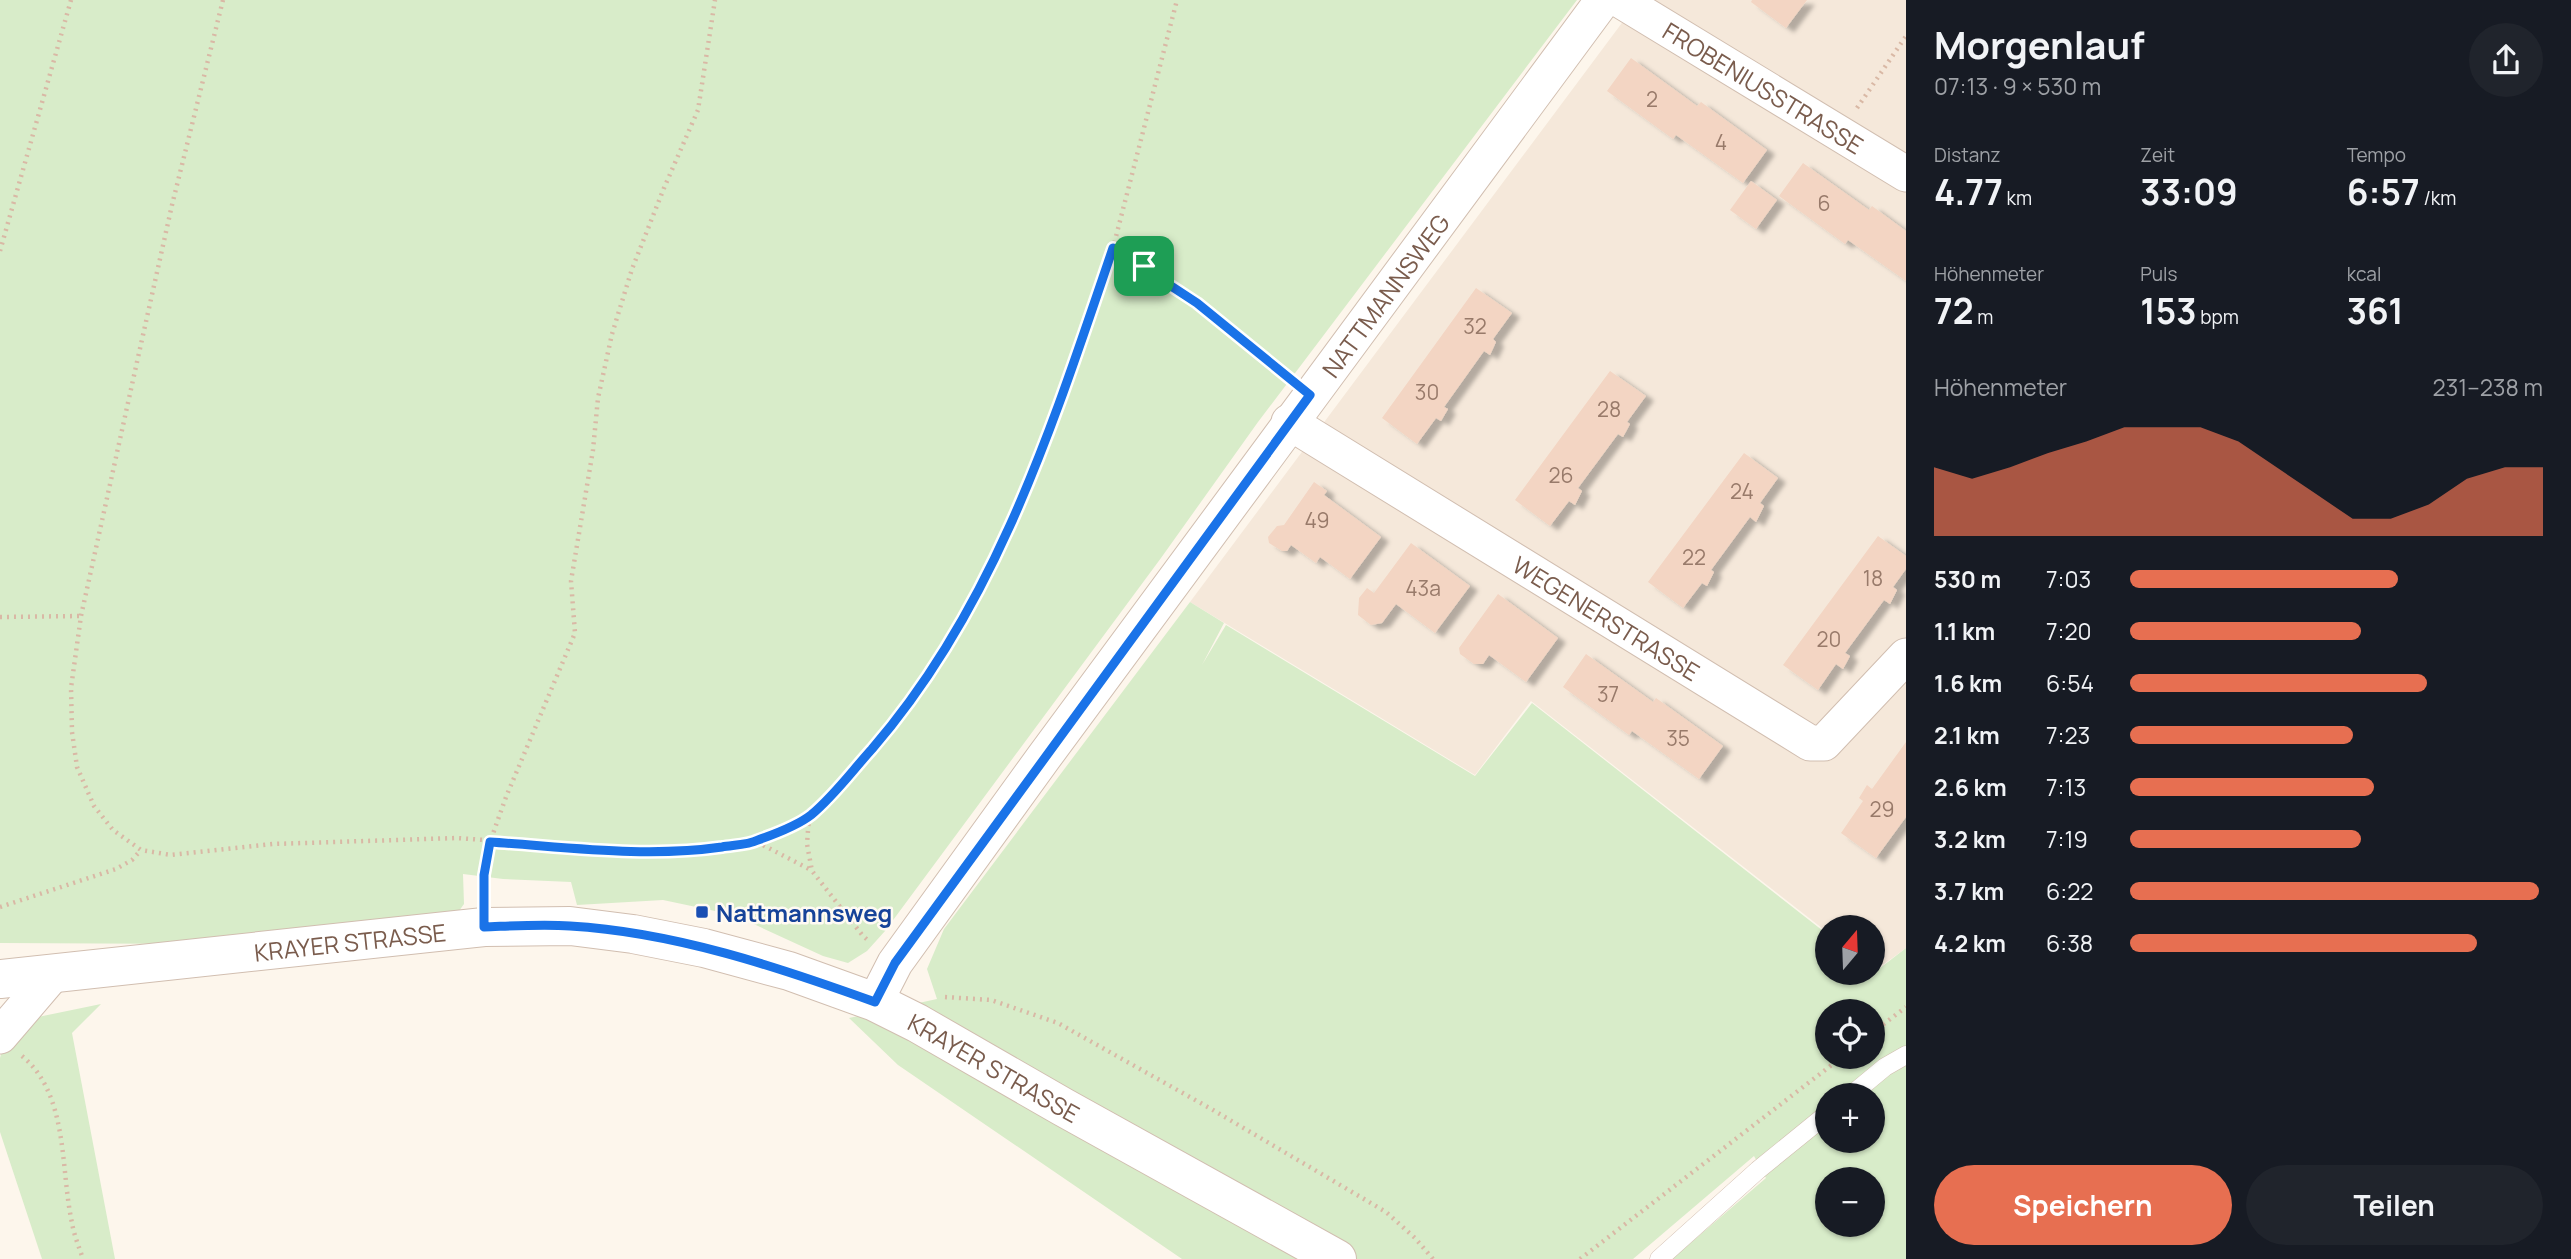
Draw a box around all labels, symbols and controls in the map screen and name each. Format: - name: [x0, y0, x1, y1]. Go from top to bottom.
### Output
- street label: FROBENIUSSTRASSE: [1657, 14, 1870, 161]
- text: Morgenlauf: [1934, 18, 2145, 70]
- button: share: [2469, 23, 2543, 97]
- text: 07:13 · 9 × 530 m: [1934, 70, 2101, 102]
- house number: 2: [1646, 85, 1658, 113]
- house number: 4: [1715, 128, 1727, 156]
- text: Distanz: [1934, 142, 2001, 168]
- text: Zeit: [2140, 142, 2175, 168]
- text: Tempo: [2347, 142, 2406, 168]
- text: 4.77: [1934, 168, 2003, 216]
- text: 33:09: [2140, 168, 2238, 216]
- text: 6:57: [2347, 168, 2420, 216]
- text: km: [2003, 185, 2032, 211]
- text: /km: [2420, 185, 2456, 211]
- house number: 6: [1817, 189, 1831, 217]
- street label: NATTMANNSWEG: [1314, 207, 1456, 384]
- pin: [1114, 236, 1174, 296]
- icon: arrive: [1125, 247, 1163, 285]
- text: Höhenmeter: [1934, 261, 2044, 287]
- text: Puls: [2140, 261, 2178, 287]
- text: kcal: [2347, 261, 2381, 287]
- text: 72: [1934, 287, 1974, 335]
- text: 153: [2140, 287, 2197, 335]
- text: 361: [2347, 287, 2404, 335]
- text: m: [1974, 304, 1993, 330]
- text: bpm: [2197, 304, 2239, 330]
- house number: 32: [1463, 312, 1487, 340]
- text: Höhenmeter: [1934, 371, 2067, 403]
- text: 231–238 m: [2432, 371, 2543, 403]
- house number: 30: [1415, 378, 1439, 406]
- house number: 28: [1597, 395, 1621, 423]
- house number: 26: [1548, 461, 1574, 489]
- house number: 24: [1730, 477, 1754, 505]
- house number: 49: [1304, 506, 1330, 534]
- house number: 22: [1682, 543, 1706, 571]
- street label: WEGENERSTRASSE: [1507, 547, 1706, 688]
- text: 530 m: [1934, 563, 2001, 595]
- text: 7:03: [2046, 563, 2091, 595]
- house number: 18: [1863, 564, 1883, 592]
- house number: 43a: [1405, 574, 1441, 602]
- text: 1.1 km: [1934, 615, 1995, 647]
- text: 7:20: [2046, 615, 2092, 647]
- house number: 20: [1817, 625, 1841, 653]
- text: 1.6 km: [1934, 667, 2002, 699]
- text: 6:54: [2046, 667, 2094, 699]
- house number: 37: [1597, 680, 1619, 708]
- text: 2.1 km: [1934, 719, 2000, 751]
- text: 7:23: [2046, 719, 2090, 751]
- house number: 35: [1666, 724, 1690, 752]
- text: 2.6 km: [1934, 771, 2007, 803]
- text: 7:13: [2046, 771, 2086, 803]
- house number: 29: [1869, 795, 1895, 823]
- text: 3.2 km: [1934, 823, 2006, 855]
- text: 7:19: [2046, 823, 2088, 855]
- text: 3.7 km: [1934, 875, 2004, 907]
- text: 6:22: [2046, 875, 2093, 907]
- place label: Nattmannsweg: [716, 896, 892, 929]
- marker: Nattmannsweg: [694, 904, 710, 920]
- street label: KRAYER STRASSE: [252, 915, 448, 968]
- north arrow: [1815, 915, 1885, 985]
- map controls: [1815, 915, 1885, 1237]
- text: 4.2 km: [1934, 927, 2006, 959]
- text: 6:38: [2046, 927, 2093, 959]
- button: locate: [1815, 999, 1885, 1069]
- street label: KRAYER STRASSE: [903, 1005, 1086, 1130]
- button: +: [1815, 1083, 1885, 1153]
- button: Speichern: [1934, 1165, 2232, 1245]
- button: Teilen: [2246, 1165, 2543, 1245]
- button: −: [1815, 1167, 1885, 1237]

